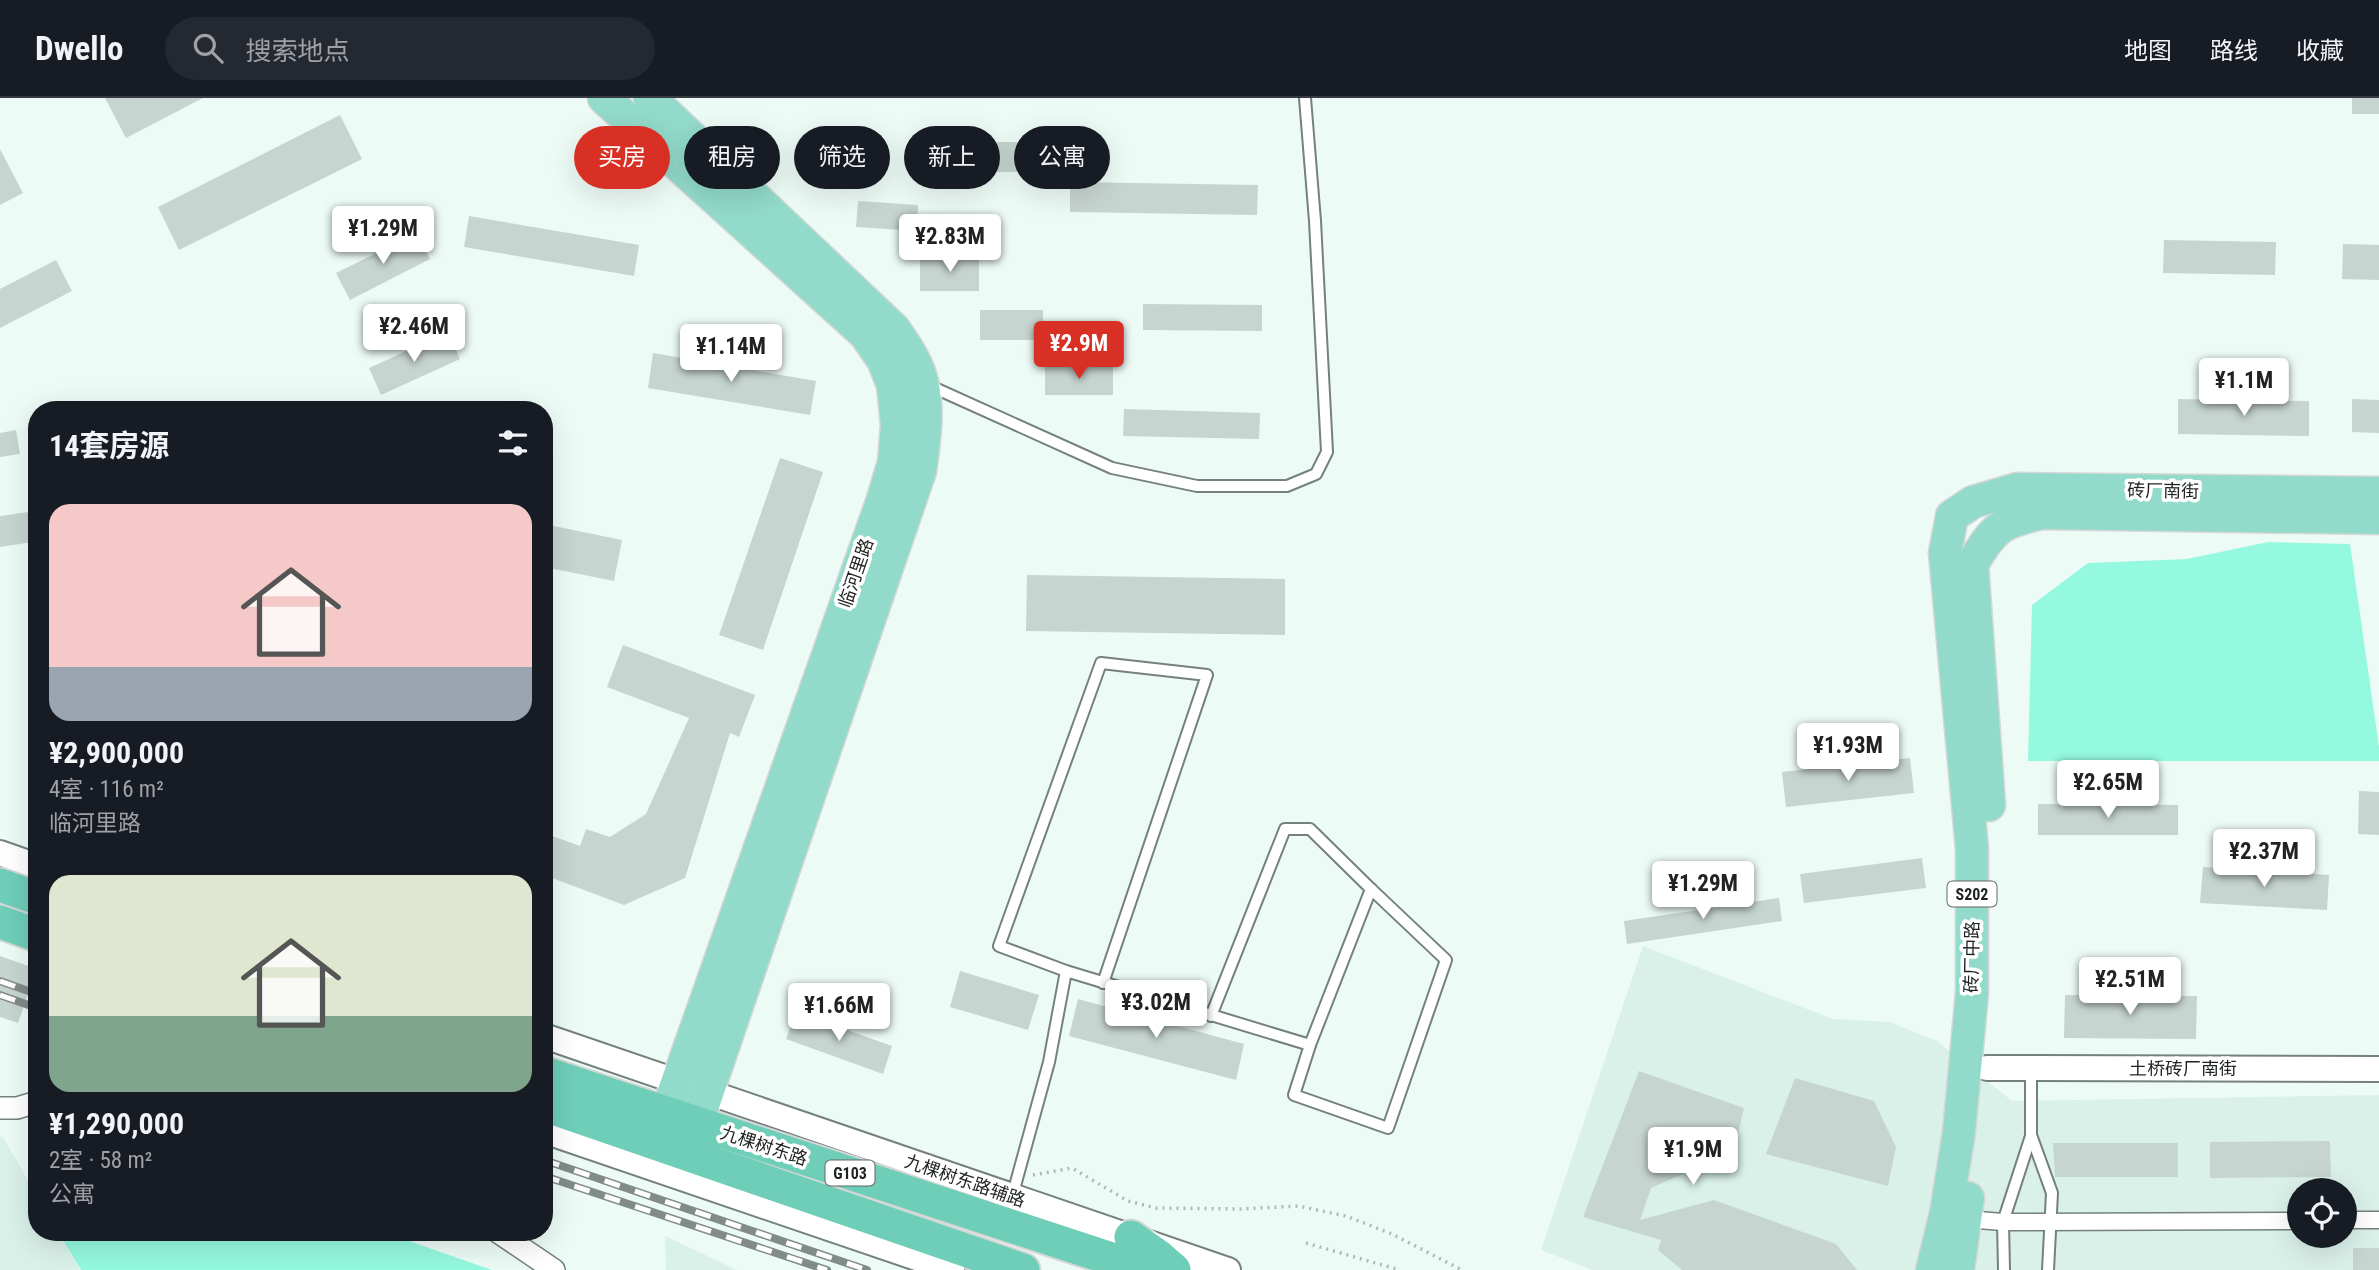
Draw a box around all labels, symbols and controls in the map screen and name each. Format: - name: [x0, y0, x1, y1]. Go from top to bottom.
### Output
- search box: [165, 17, 655, 80]
- text: Dwello: [35, 29, 123, 68]
- icon: search: [189, 29, 227, 67]
- text: 搜索地点: [245, 36, 349, 66]
- text: 地图: [2124, 37, 2172, 65]
- text: 路线: [2210, 37, 2258, 65]
- text: 收藏: [2296, 37, 2344, 65]
- chip: 买房: [574, 126, 670, 189]
- chip: 租房: [684, 126, 780, 189]
- chip: 筛选: [794, 126, 890, 189]
- chip: 新上: [904, 126, 1000, 189]
- chip: 公寓: [1014, 126, 1110, 189]
- pin: ¥1.29M: [326, 206, 440, 266]
- pin: ¥2.83M: [893, 214, 1007, 274]
- text: ¥1.29M: [348, 215, 418, 242]
- text: ¥2.83M: [915, 223, 985, 250]
- pin: ¥2.46M: [357, 304, 471, 364]
- text: ¥2.46M: [379, 313, 449, 340]
- pin: ¥2.9M: [1030, 322, 1128, 381]
- pin: ¥1.14M: [674, 324, 788, 384]
- text: ¥2.9M: [1050, 330, 1108, 357]
- text: ¥1.14M: [696, 333, 766, 360]
- pin: ¥1.1M: [2195, 358, 2293, 418]
- text: ¥1.1M: [2215, 367, 2273, 394]
- icon: filters: [494, 424, 532, 462]
- text: 14套房源: [49, 428, 169, 463]
- street label: 砖厂南街: [2127, 479, 2199, 502]
- street label: 临河里路: [834, 535, 877, 610]
- icon: home: [228, 549, 354, 675]
- pin: ¥1.93M: [1791, 724, 1905, 783]
- text: ¥1.93M: [1813, 732, 1883, 759]
- text: ¥2,900,000: [49, 735, 184, 770]
- pin: ¥2.65M: [2051, 760, 2165, 820]
- text: ¥2.65M: [2073, 769, 2143, 796]
- text: 4室 · 116 m²: [49, 776, 164, 803]
- text: 临河里路: [49, 810, 141, 837]
- pin: ¥2.37M: [2207, 830, 2321, 889]
- text: ¥2.37M: [2229, 838, 2299, 865]
- pin: ¥1.29M: [1646, 862, 1760, 921]
- text: ¥1.29M: [1668, 870, 1738, 897]
- road number: S202: [1948, 881, 1996, 906]
- icon: home: [228, 920, 354, 1046]
- street label: 砖厂中路: [1960, 921, 1983, 993]
- pin: ¥2.51M: [2073, 958, 2187, 1017]
- text: ¥2.51M: [2095, 966, 2165, 993]
- pin: ¥3.02M: [1099, 981, 1213, 1040]
- pin: ¥1.66M: [782, 984, 896, 1043]
- text: ¥3.02M: [1121, 989, 1191, 1016]
- text: ¥1.66M: [804, 992, 874, 1019]
- street label: 土桥砖厂南街: [2129, 1058, 2237, 1079]
- text: ¥1,290,000: [49, 1106, 184, 1141]
- street label: 九棵树东路: [718, 1122, 810, 1169]
- pin: ¥1.9M: [1644, 1128, 1742, 1187]
- text: ¥1.9M: [1664, 1136, 1722, 1163]
- text: 2室 · 58 m²: [49, 1147, 152, 1174]
- street label: 九棵树东路辅路: [902, 1150, 1028, 1211]
- road number: G103: [826, 1161, 874, 1186]
- map controls: [2287, 1178, 2357, 1248]
- button: locate: [2287, 1178, 2357, 1248]
- text: 公寓: [49, 1181, 95, 1208]

